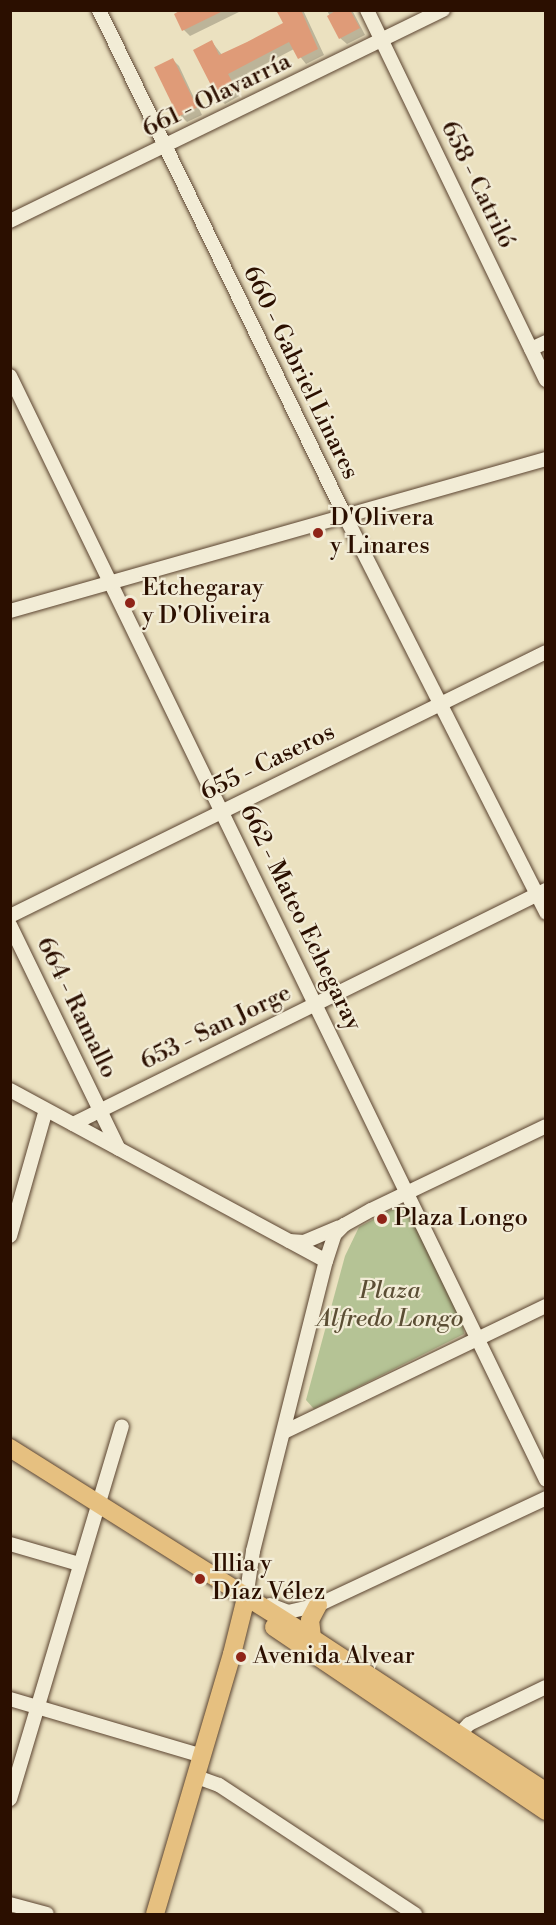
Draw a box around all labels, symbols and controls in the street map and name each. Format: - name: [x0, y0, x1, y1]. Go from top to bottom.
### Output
- street label: 661 - Olavarría: [138, 48, 296, 144]
- street label: 658 - Catriló: [434, 117, 520, 253]
- street label: 660 - Gabriel Linares: [236, 262, 364, 484]
- place label: D'Olivera y Linares: [330, 505, 434, 561]
- marker: D'Olivera y Linares: [311, 526, 325, 540]
- place label: Etchegaray y D'Oliveira: [142, 575, 270, 631]
- marker: Etchegaray y D'Oliveira: [123, 596, 137, 610]
- street label: 655 - Caseros: [196, 718, 340, 808]
- street label: 662 - Mateo Echegaray: [233, 800, 367, 1036]
- street label: 664 - Ramallo: [29, 933, 123, 1083]
- street label: 653 - San Jorge: [136, 979, 296, 1077]
- place label: Plaza Longo: [394, 1205, 528, 1233]
- marker: Plaza Longo: [375, 1212, 389, 1226]
- park label: Plaza Alfredo Longo: [317, 1278, 463, 1334]
- place label: Illia y Díaz Vélez: [212, 1551, 325, 1607]
- marker: Illia y Díaz Vélez: [193, 1572, 207, 1586]
- place label: Avenida Alvear: [253, 1643, 415, 1671]
- marker: Avenida Alvear: [234, 1650, 248, 1664]

